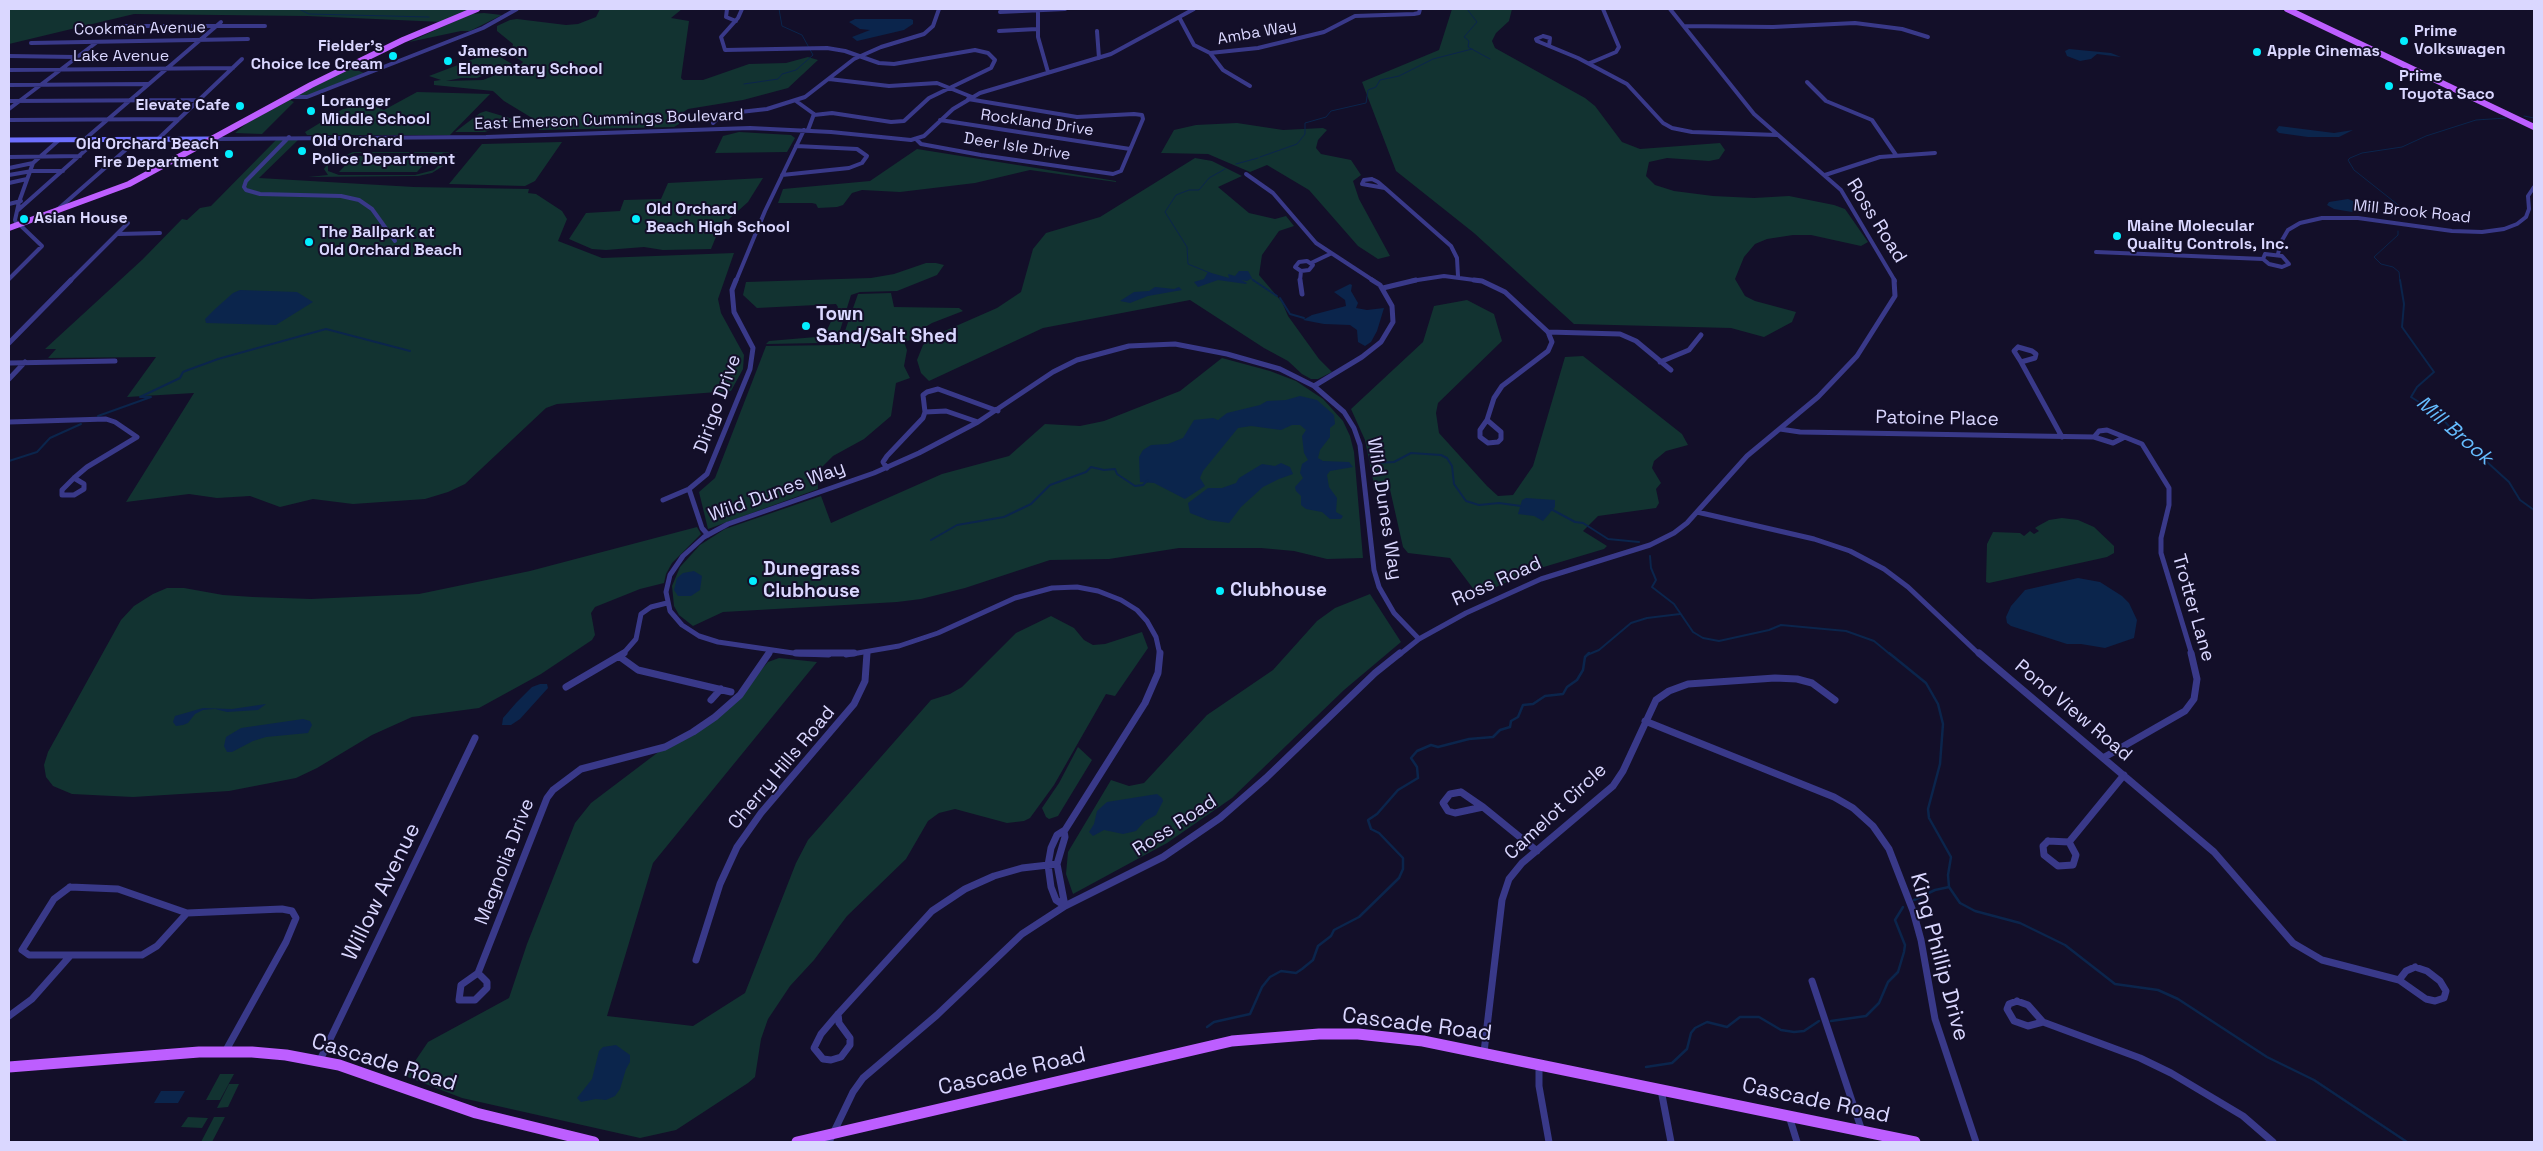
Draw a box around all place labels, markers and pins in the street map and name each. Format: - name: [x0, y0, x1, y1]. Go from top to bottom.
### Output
- place label: Prime Volkswagen: [2414, 22, 2506, 60]
- marker: Prime Volkswagen: [2398, 35, 2410, 47]
- place label: Fielder's Choice Ice Cream: [251, 37, 383, 75]
- place label: Jameson Elementary School: [458, 42, 602, 80]
- place label: Apple Cinemas: [2267, 42, 2380, 62]
- marker: Apple Cinemas: [2251, 46, 2263, 58]
- marker: Fielder's Choice Ice Cream: [387, 50, 399, 62]
- marker: Jameson Elementary School: [442, 55, 454, 67]
- place label: Prime Toyota Saco: [2399, 67, 2495, 105]
- marker: Prime Toyota Saco: [2383, 80, 2395, 92]
- place label: Loranger Middle School: [321, 92, 430, 130]
- place label: Elevate Cafe: [135, 96, 230, 116]
- marker: Elevate Cafe: [234, 100, 246, 112]
- marker: Loranger Middle School: [305, 105, 317, 117]
- place label: Old Orchard Police Department: [312, 132, 455, 170]
- place label: Old Orchard Beach Fire Department: [76, 135, 219, 173]
- marker: Old Orchard Police Department: [296, 145, 308, 157]
- marker: Old Orchard Beach Fire Department: [223, 148, 235, 160]
- place label: Old Orchard Beach High School: [646, 200, 790, 238]
- place label: Asian House: [34, 209, 128, 229]
- marker: Asian House: [18, 213, 30, 225]
- marker: Old Orchard Beach High School: [630, 213, 642, 225]
- place label: Maine Molecular Quality Controls, Inc.: [2127, 217, 2289, 255]
- place label: The Ballpark at Old Orchard Beach: [319, 223, 462, 261]
- marker: Maine Molecular Quality Controls, Inc.: [2111, 230, 2123, 242]
- marker: The Ballpark at Old Orchard Beach: [303, 236, 315, 248]
- place label: Town Sand/Salt Shed: [816, 304, 957, 348]
- marker: Town Sand/Salt Shed: [800, 320, 812, 332]
- place label: Dunegrass Clubhouse: [763, 559, 860, 603]
- marker: Dunegrass Clubhouse: [747, 575, 759, 587]
- place label: Clubhouse: [1230, 580, 1327, 602]
- marker: Clubhouse: [1214, 585, 1226, 597]

